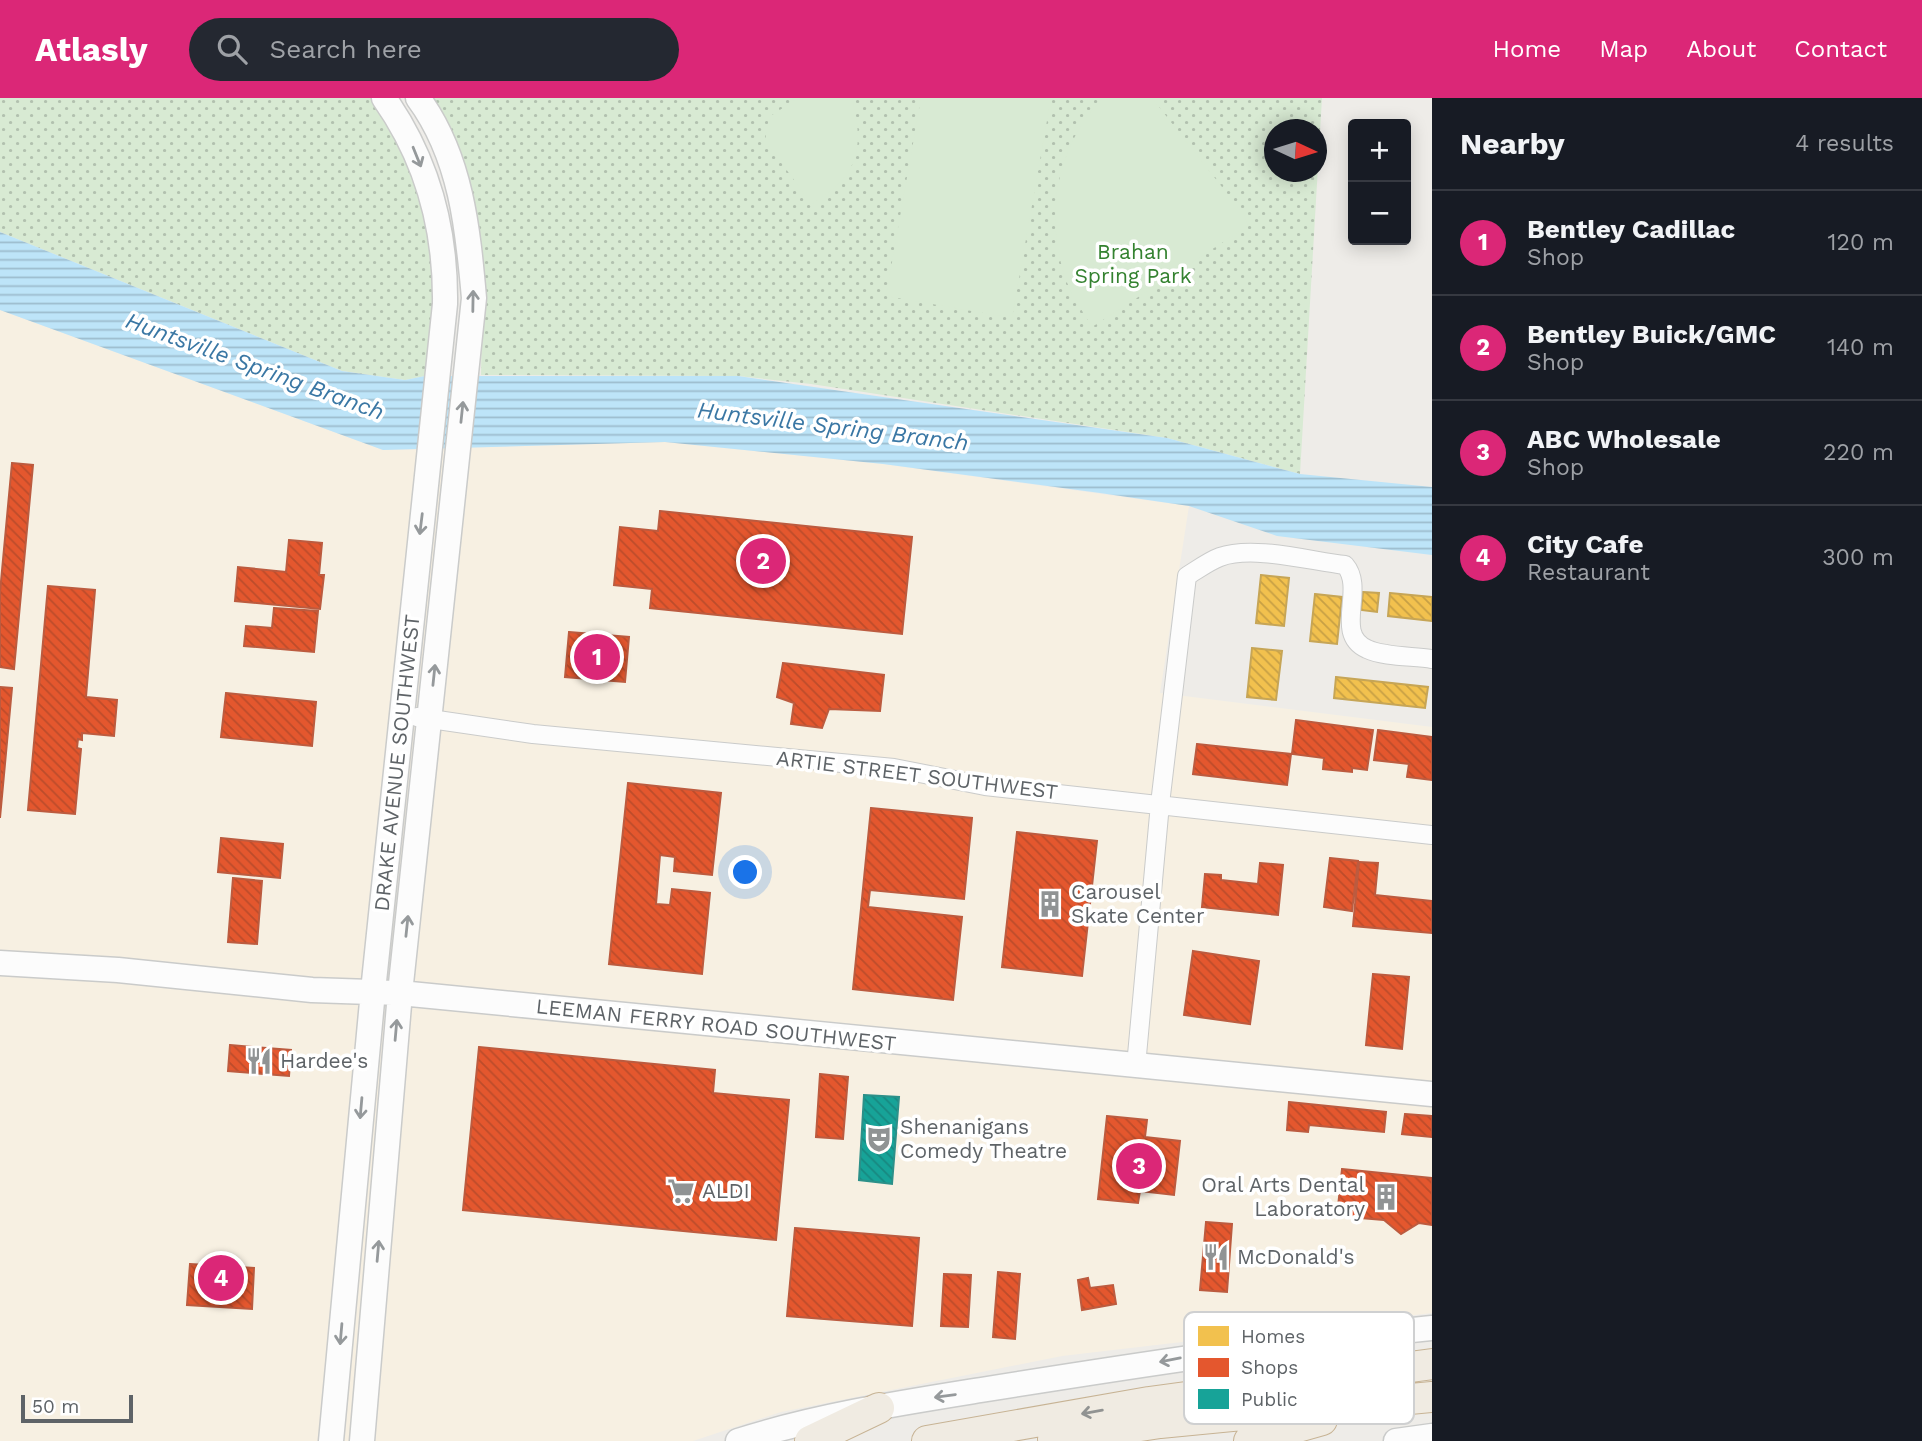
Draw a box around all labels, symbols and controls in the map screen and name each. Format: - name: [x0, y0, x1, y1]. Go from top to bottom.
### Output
- search box: [189, 18, 679, 81]
- text: Atlasly: [35, 30, 147, 69]
- icon: search: [213, 30, 251, 68]
- text: Search here: [269, 34, 422, 64]
- text: Home: [1493, 35, 1561, 63]
- text: Map: [1599, 35, 1648, 63]
- text: About: [1686, 35, 1756, 63]
- text: Contact: [1794, 35, 1887, 63]
- north arrow: [1264, 119, 1327, 182]
- map controls: [1348, 119, 1411, 245]
- button: +: [1348, 119, 1411, 182]
- text: Nearby: [1460, 126, 1565, 161]
- text: 4 results: [1795, 130, 1894, 157]
- one-way arrow: [412, 146, 425, 168]
- button: −: [1348, 182, 1411, 245]
- text: Bentley Cadillac: [1527, 214, 1735, 244]
- text: 1: [1478, 229, 1488, 256]
- text: 120 m: [1828, 229, 1894, 256]
- park label: Brahan Spring Park: [1074, 239, 1192, 288]
- text: Shop: [1527, 244, 1584, 271]
- one-way arrow: [466, 289, 479, 312]
- water label: Huntsville Spring Branch: [122, 307, 388, 426]
- text: Bentley Buick/GMC: [1527, 319, 1776, 349]
- text: 2: [1476, 334, 1490, 361]
- text: 140 m: [1827, 334, 1894, 361]
- text: Shop: [1527, 349, 1584, 376]
- water label: Huntsville Spring Branch: [696, 396, 970, 457]
- one-way arrow: [456, 401, 469, 424]
- text: ABC Wholesale: [1527, 424, 1721, 454]
- text: 3: [1476, 439, 1490, 466]
- text: 220 m: [1823, 439, 1894, 466]
- text: Shop: [1527, 454, 1584, 481]
- one-way arrow: [415, 512, 428, 534]
- text: City Cafe: [1527, 529, 1644, 559]
- pin: 2: [740, 535, 786, 587]
- text: 4: [1476, 544, 1490, 571]
- text: 300 m: [1822, 544, 1894, 571]
- text: Restaurant: [1527, 559, 1650, 586]
- street label: DRAKE AVENUE SOUTHWEST: [368, 613, 425, 913]
- pin: 1: [574, 631, 620, 683]
- one-way arrow: [428, 664, 441, 687]
- street label: ARTIE STREET SOUTHWEST: [775, 745, 1060, 804]
- your location: [728, 855, 762, 889]
- place label: Carousel Skate Center: [1071, 879, 1205, 928]
- building icon: Carousel Skate Center: [1035, 889, 1065, 919]
- one-way arrow: [401, 915, 414, 937]
- street label: LEEMAN FERRY ROAD SOUTHWEST: [535, 993, 898, 1056]
- one-way arrow: [390, 1019, 403, 1042]
- restaurant icon: Hardee's: [244, 1046, 274, 1076]
- place label: Hardee's: [280, 1048, 368, 1073]
- one-way arrow: [355, 1096, 368, 1119]
- place label: Shenanigans Comedy Theatre: [900, 1114, 1067, 1163]
- theatre icon: Shenanigans Comedy Theatre: [864, 1124, 894, 1154]
- pin: 3: [1116, 1140, 1162, 1192]
- place label: Oral Arts Dental Laboratory: [1201, 1172, 1366, 1221]
- supermarket icon: ALDI: [666, 1176, 696, 1206]
- place label: ALDI: [702, 1178, 750, 1203]
- building icon: Oral Arts Dental Laboratory: [1371, 1182, 1401, 1212]
- one-way arrow: [372, 1240, 385, 1263]
- restaurant icon: McDonald's: [1201, 1242, 1231, 1272]
- place label: McDonald's: [1237, 1244, 1354, 1269]
- pin: 4: [198, 1252, 244, 1304]
- legend: [1184, 1312, 1414, 1424]
- one-way arrow: [334, 1323, 347, 1345]
- text: Homes: [1241, 1325, 1305, 1348]
- one-way arrow: [1159, 1354, 1182, 1367]
- text: Shops: [1241, 1356, 1298, 1379]
- text: Public: [1241, 1388, 1298, 1411]
- one-way arrow: [934, 1389, 957, 1402]
- scale bar: [21, 1392, 133, 1424]
- text: 50 m: [32, 1395, 79, 1418]
- one-way arrow: [1082, 1406, 1104, 1419]

